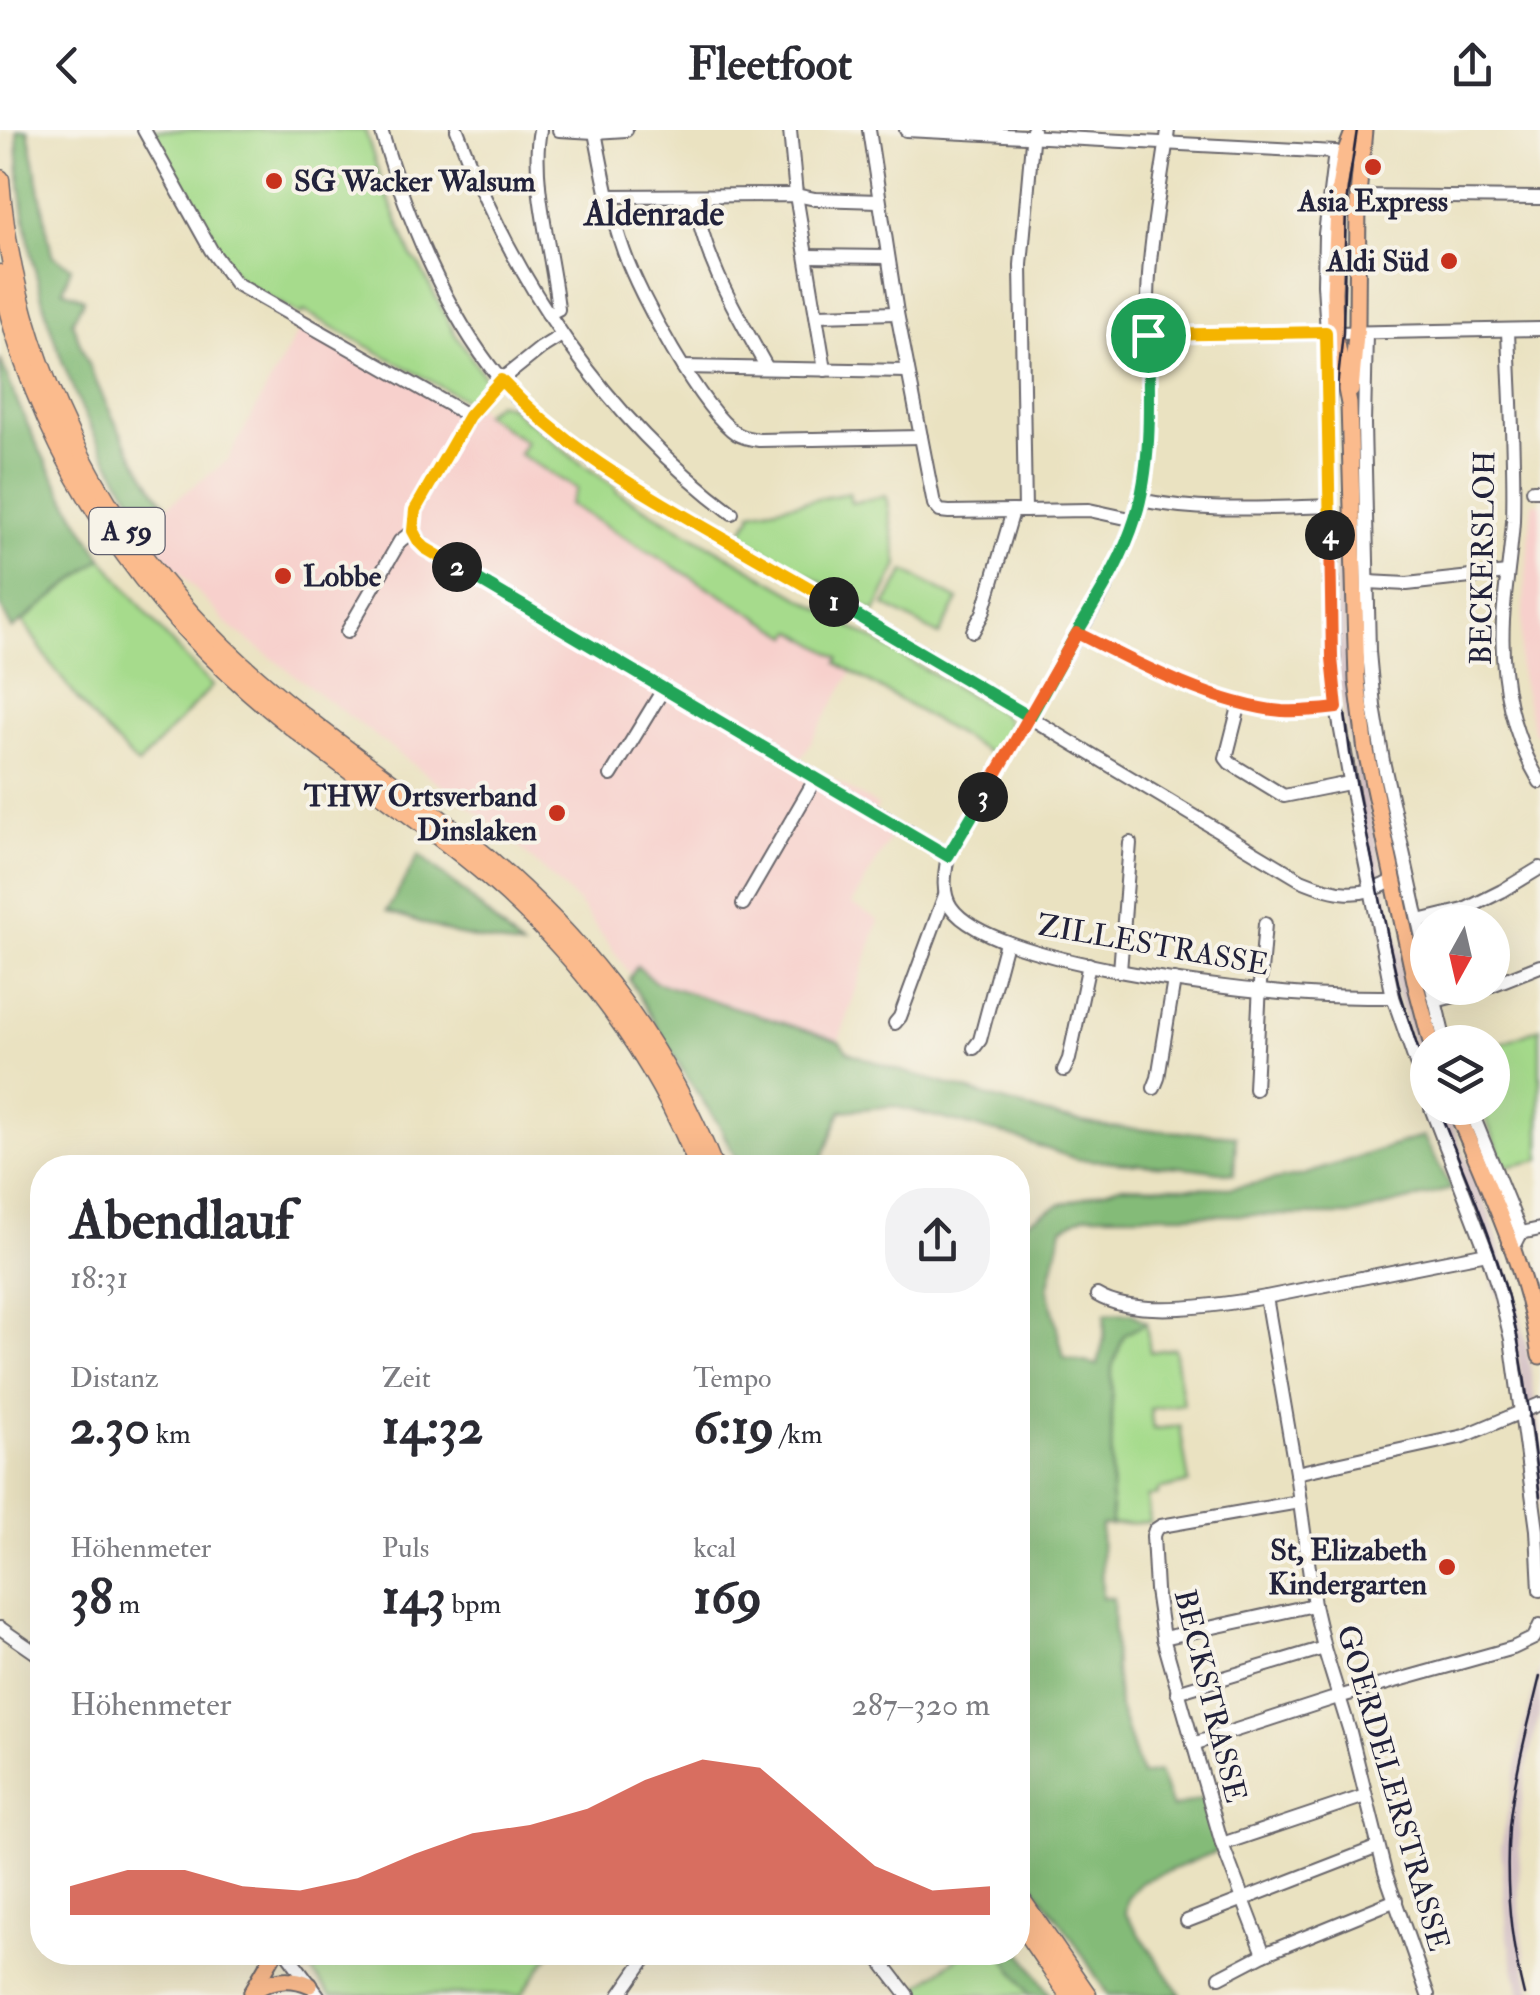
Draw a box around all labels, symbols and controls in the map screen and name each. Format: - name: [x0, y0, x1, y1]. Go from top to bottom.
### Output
- text: Fleetfoot: [688, 37, 852, 93]
- icon: back: [40, 38, 95, 93]
- icon: share: [1445, 38, 1500, 93]
- marker: Asia Express: [1362, 156, 1384, 178]
- place label: SG Wacker Walsum: [294, 163, 536, 200]
- marker: SG Wacker Walsum: [263, 170, 285, 192]
- place label: Asia Express: [1296, 183, 1448, 220]
- district label: Aldenrade: [582, 192, 724, 236]
- place label: Aldi Süd: [1324, 243, 1429, 280]
- marker: Aldi Süd: [1438, 250, 1460, 272]
- pin: [1106, 293, 1191, 378]
- icon: arrive: [1121, 308, 1176, 363]
- street label: BECKERSLOH: [1463, 451, 1503, 665]
- road number: A 59: [90, 508, 164, 554]
- pin: 4: [1305, 510, 1355, 560]
- text: 4: [1322, 517, 1338, 552]
- pin: 2: [432, 542, 482, 592]
- text: 2: [450, 549, 464, 584]
- place label: Lobbe: [303, 558, 382, 595]
- marker: Lobbe: [272, 565, 294, 587]
- pin: 1: [809, 577, 859, 627]
- text: 1: [829, 584, 839, 619]
- pin: 3: [958, 772, 1008, 822]
- place label: THW Ortsverband Dinslaken: [303, 778, 538, 849]
- text: 3: [978, 779, 988, 814]
- marker: THW Ortsverband Dinslaken: [546, 802, 568, 824]
- north arrow: [1410, 905, 1510, 1005]
- map controls: [1410, 905, 1510, 1125]
- street label: ZILLESTRASSE: [1034, 906, 1272, 984]
- button: layers: [1410, 1025, 1510, 1125]
- text: Abendlauf: [70, 1186, 293, 1255]
- button: share: [885, 1188, 990, 1293]
- text: 18:31: [70, 1258, 128, 1298]
- text: Distanz: [70, 1361, 158, 1396]
- text: Zeit: [382, 1361, 431, 1396]
- text: Tempo: [693, 1361, 772, 1396]
- text: 2.30: [70, 1396, 150, 1459]
- text: 14:32: [382, 1396, 483, 1459]
- text: 6:19: [693, 1396, 774, 1459]
- text: km: [150, 1417, 191, 1452]
- text: /km: [774, 1417, 822, 1452]
- text: Höhenmeter: [70, 1531, 211, 1566]
- text: Puls: [382, 1531, 429, 1566]
- text: kcal: [693, 1531, 736, 1566]
- place label: St, Elizabeth Kindergarten: [1268, 1532, 1428, 1603]
- marker: St, Elizabeth Kindergarten: [1436, 1556, 1458, 1578]
- text: 38: [70, 1566, 113, 1629]
- text: 143: [382, 1566, 446, 1629]
- text: 169: [693, 1566, 762, 1629]
- street label: BECKSTRASSE: [1166, 1586, 1254, 1806]
- text: m: [113, 1587, 140, 1622]
- text: bpm: [446, 1587, 501, 1622]
- street label: GOERDELERSTRASSE: [1329, 1621, 1457, 1955]
- text: Höhenmeter: [70, 1685, 231, 1725]
- text: 287–320 m: [851, 1685, 990, 1725]

